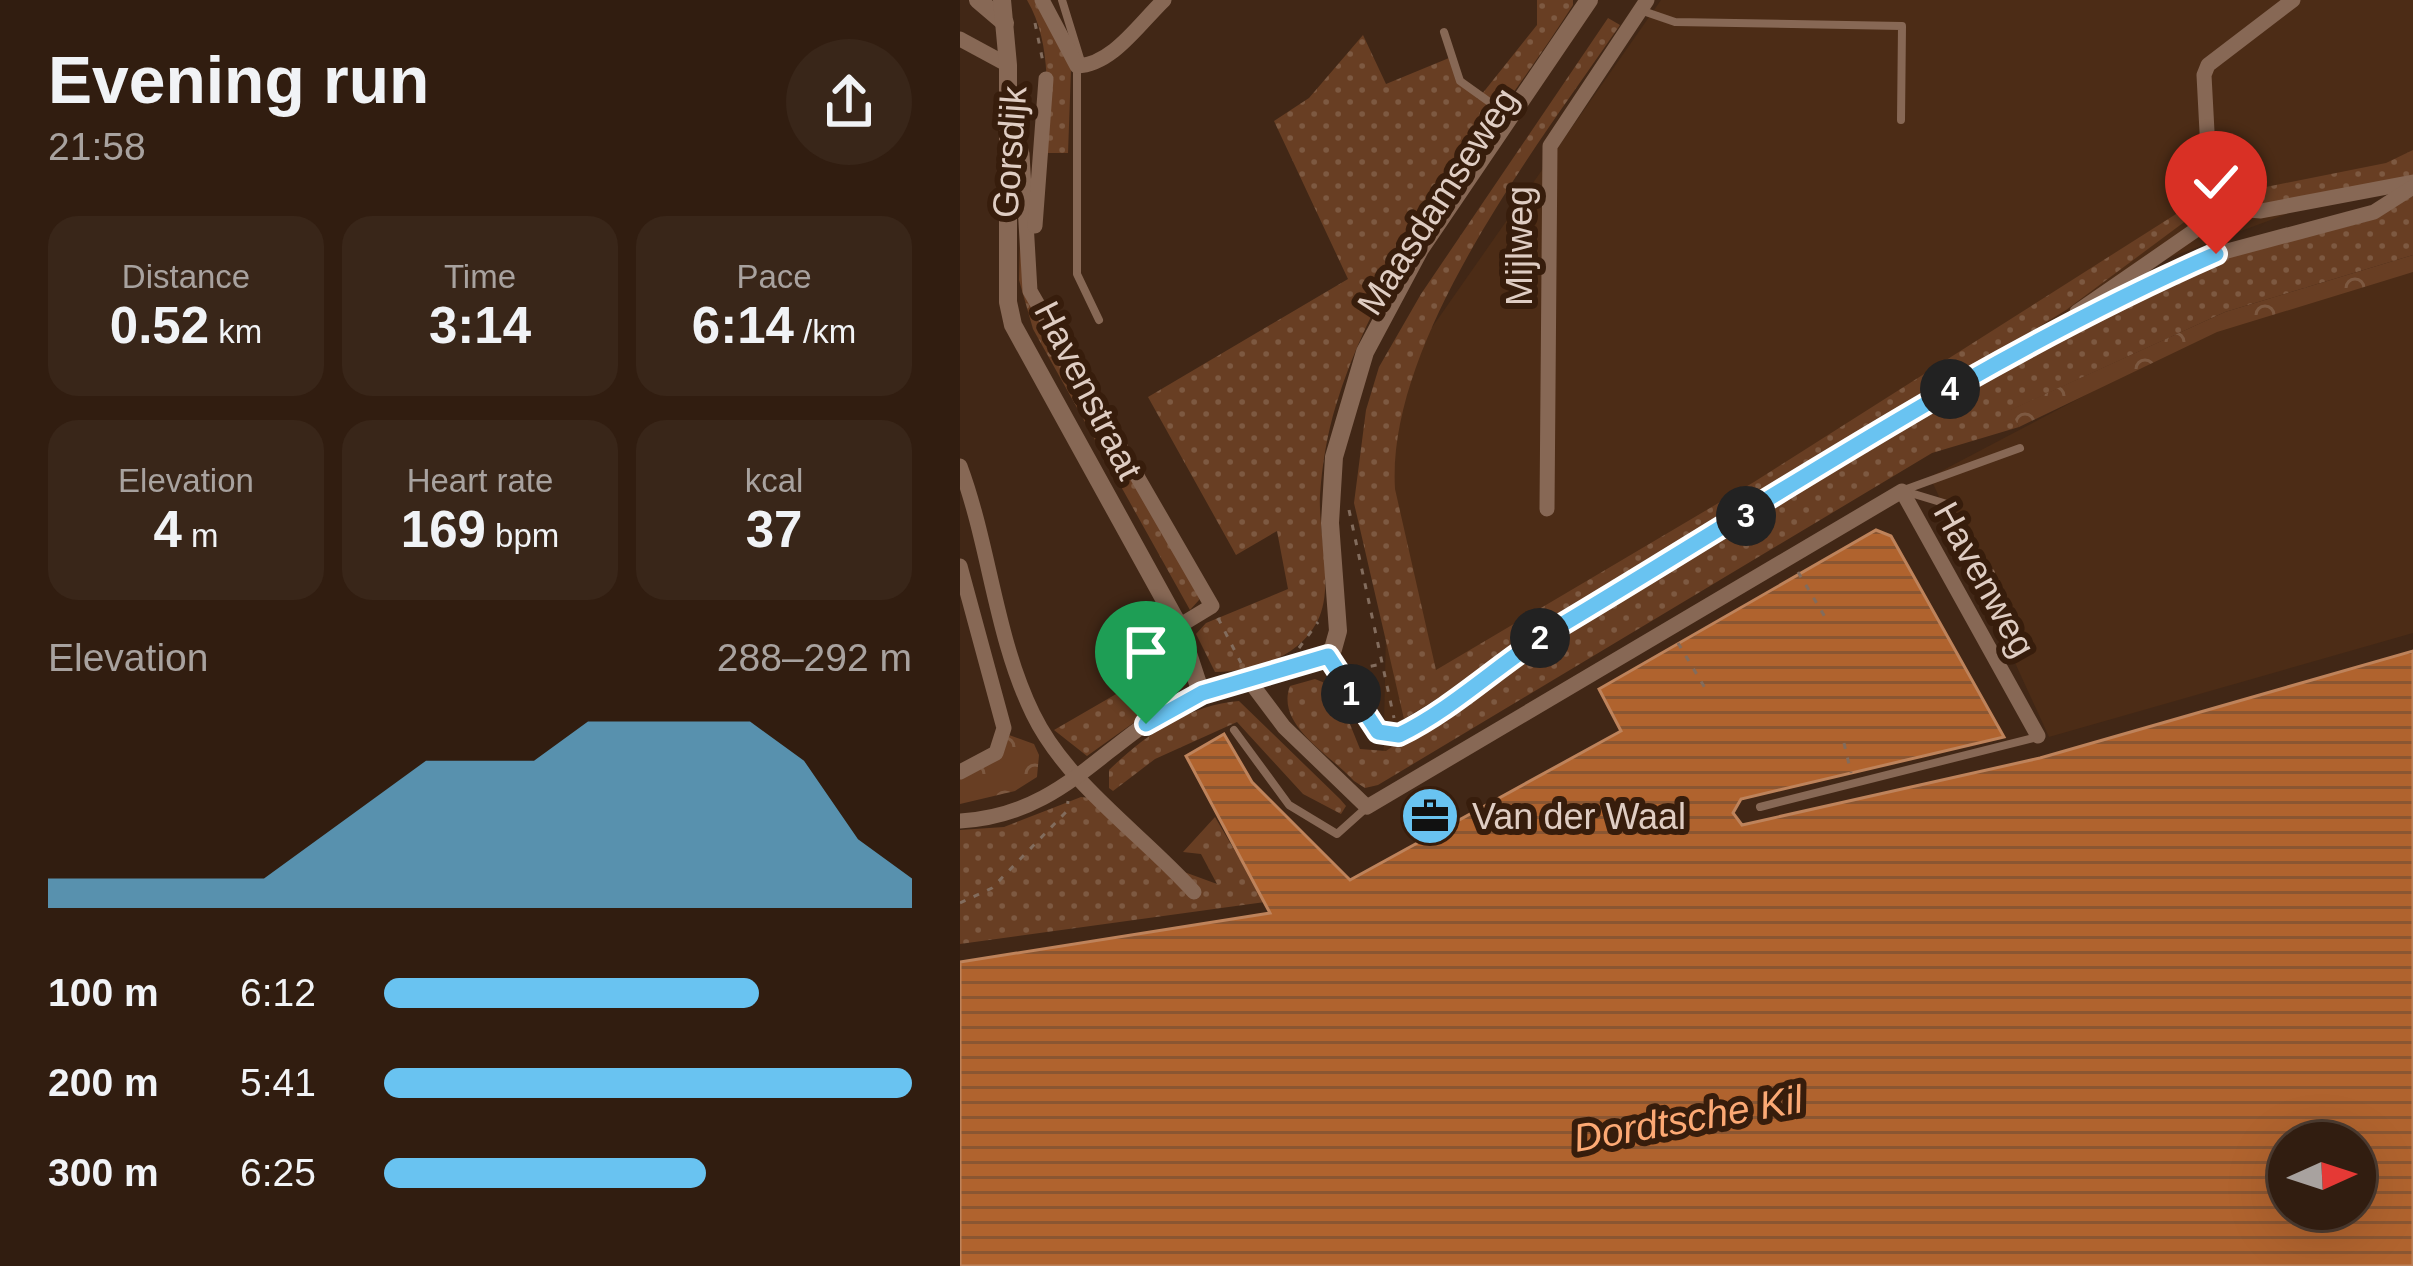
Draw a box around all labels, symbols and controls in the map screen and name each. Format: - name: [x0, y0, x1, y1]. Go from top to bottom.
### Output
- button: share: [786, 39, 912, 165]
- text: Evening run: [48, 43, 429, 117]
- street label: Maasdamseweg: [1349, 80, 1526, 322]
- street label: Gorsdijk: [984, 84, 1035, 219]
- text: 21:58: [48, 125, 146, 168]
- pin: [2165, 131, 2267, 254]
- icon: check: [2183, 149, 2249, 215]
- street label: Mijlweg: [1499, 186, 1540, 306]
- text: Distance: [122, 258, 250, 295]
- text: Time: [444, 258, 516, 295]
- text: Pace: [736, 258, 812, 295]
- street label: Havenstraat: [1026, 294, 1151, 486]
- text: 0.52: [110, 297, 209, 354]
- text: 3:14: [429, 297, 531, 354]
- text: 6:14: [692, 297, 794, 354]
- text: km: [209, 313, 262, 350]
- text: /km: [794, 313, 856, 350]
- pin: 4: [1920, 359, 1980, 419]
- text: 4: [1941, 370, 1959, 407]
- text: Elevation: [118, 462, 254, 499]
- text: Heart rate: [407, 462, 553, 499]
- text: kcal: [745, 462, 803, 499]
- pin: 3: [1716, 486, 1776, 546]
- street label: Havenweg: [1925, 495, 2044, 664]
- text: 3: [1737, 497, 1755, 534]
- text: 4: [153, 501, 182, 558]
- text: 169: [401, 501, 486, 558]
- text: 37: [746, 501, 802, 558]
- text: m: [182, 517, 219, 554]
- text: bpm: [486, 517, 559, 554]
- pin: [1095, 601, 1197, 724]
- pin: 2: [1510, 608, 1570, 668]
- icon: arrive: [1113, 619, 1179, 685]
- text: 2: [1531, 619, 1549, 656]
- text: Elevation: [48, 636, 208, 679]
- text: 288–292 m: [717, 636, 912, 679]
- pin: 1: [1321, 664, 1381, 724]
- text: 1: [1342, 675, 1360, 712]
- office icon: Van der Waal: [1399, 785, 1461, 847]
- place label: Van der Waal: [1472, 796, 1686, 837]
- text: 100 m: [48, 971, 159, 1014]
- text: 6:12: [240, 971, 316, 1014]
- text: 200 m: [48, 1061, 159, 1104]
- text: 5:41: [240, 1061, 316, 1104]
- water label: Dordtsche Kil: [1570, 1077, 1807, 1160]
- north arrow: [2268, 1122, 2376, 1230]
- map controls: [2268, 1122, 2376, 1230]
- text: 300 m: [48, 1151, 159, 1194]
- text: 6:25: [240, 1151, 316, 1194]

